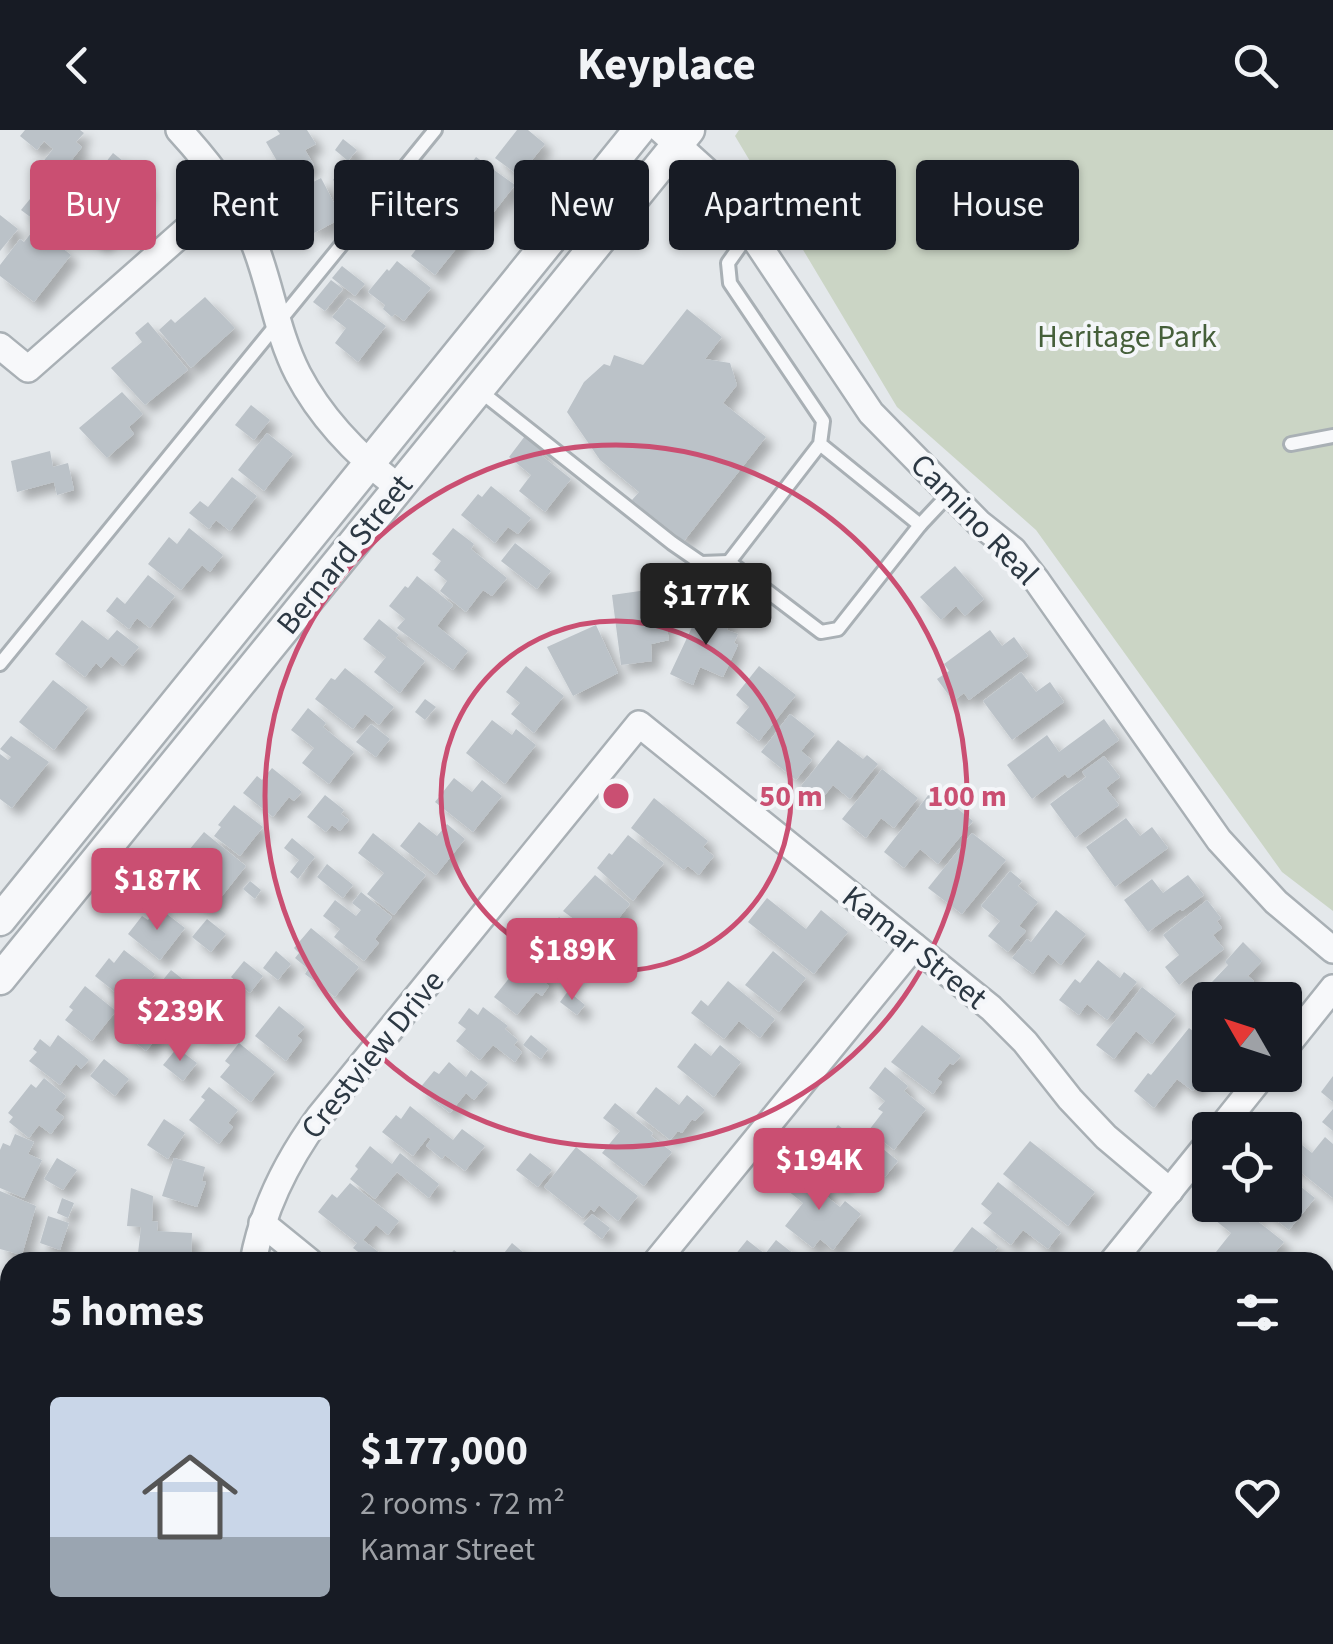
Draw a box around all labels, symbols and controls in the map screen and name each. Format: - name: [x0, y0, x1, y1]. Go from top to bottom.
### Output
- text: Keyplace: [577, 33, 756, 97]
- icon: back: [50, 38, 105, 93]
- icon: search: [1228, 38, 1283, 93]
- chip: Buy: [30, 160, 156, 250]
- chip: Rent: [176, 160, 314, 250]
- chip: Filters: [334, 160, 494, 250]
- chip: New: [514, 160, 649, 250]
- chip: Apartment: [669, 160, 896, 250]
- chip: House: [916, 160, 1079, 250]
- park label: Heritage Park: [1037, 314, 1217, 360]
- street label: Camino Real: [900, 443, 1049, 596]
- street label: Bernard Street: [266, 464, 424, 645]
- pin: $177K: [636, 563, 776, 648]
- text: $177K: [662, 572, 750, 618]
- text: 50 m: [759, 775, 823, 818]
- text: 100 m: [927, 775, 1007, 818]
- centre of rings: [598, 778, 634, 814]
- pin: $187K: [87, 848, 227, 933]
- text: $187K: [113, 857, 201, 903]
- street label: Kamar Street: [832, 875, 997, 1021]
- pin: $189K: [502, 918, 642, 1003]
- text: $189K: [528, 927, 616, 973]
- street label: Crestview Drive: [290, 960, 456, 1149]
- pin: $239K: [110, 979, 250, 1064]
- north arrow: [1192, 982, 1302, 1092]
- map controls: [1192, 982, 1302, 1222]
- text: $239K: [136, 988, 224, 1034]
- button: locate: [1192, 1112, 1302, 1222]
- pin: $194K: [749, 1128, 889, 1213]
- text: $194K: [775, 1137, 863, 1183]
- text: 5 homes: [50, 1282, 204, 1342]
- icon: filters: [1230, 1285, 1285, 1340]
- text: $177,000: [360, 1421, 528, 1481]
- icon: home: [130, 1437, 250, 1557]
- icon: heart: [1230, 1470, 1285, 1525]
- text: 2 rooms · 72 m²: [360, 1481, 565, 1527]
- text: Kamar Street: [360, 1527, 535, 1573]

